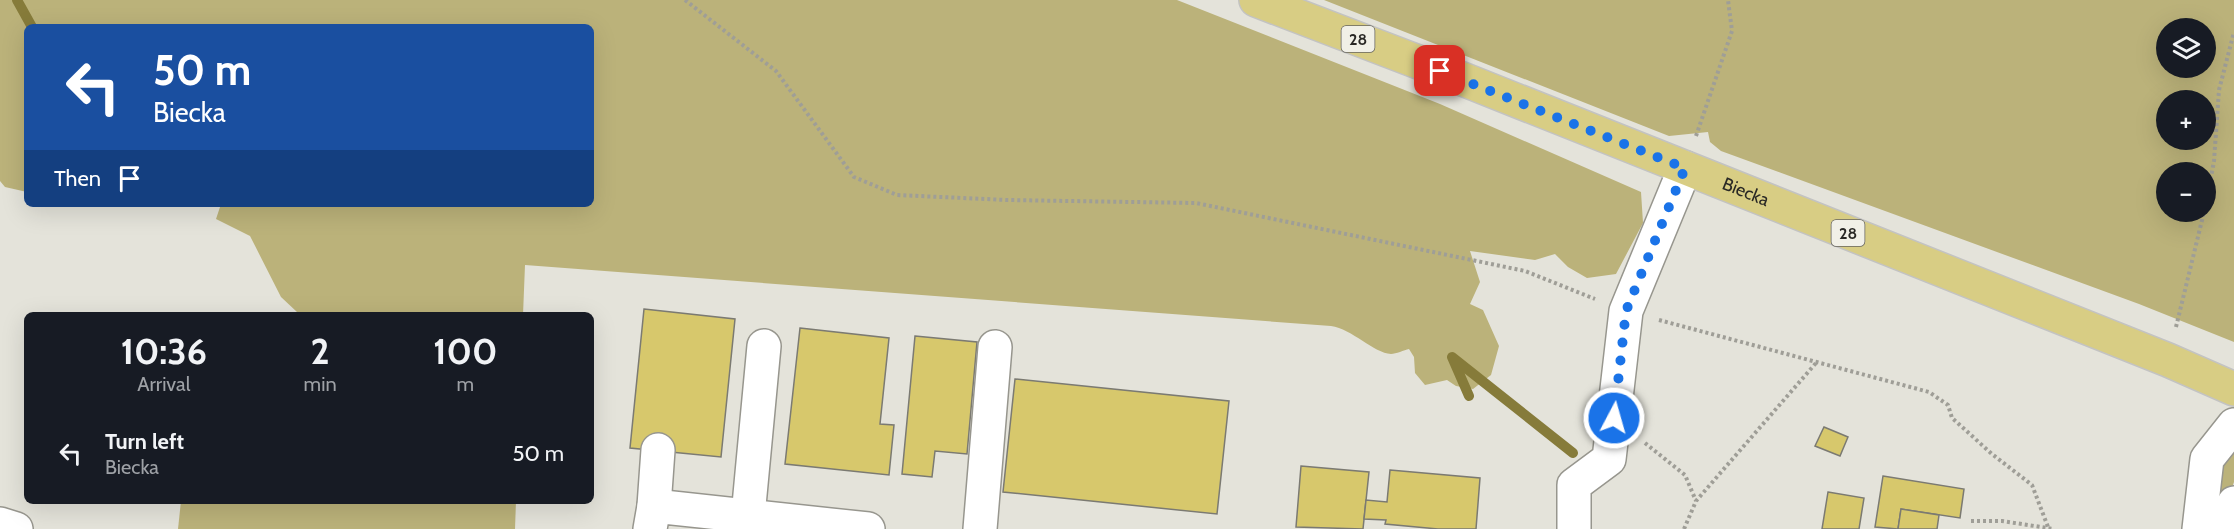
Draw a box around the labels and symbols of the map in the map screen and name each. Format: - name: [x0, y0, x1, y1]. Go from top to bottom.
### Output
- road number: 28: [1342, 26, 1374, 52]
- pin: [1414, 45, 1465, 96]
- street label: Biecka: [1719, 173, 1773, 211]
- road number: 28: [1832, 220, 1864, 246]
- position arrow: [1582, 386, 1646, 450]

